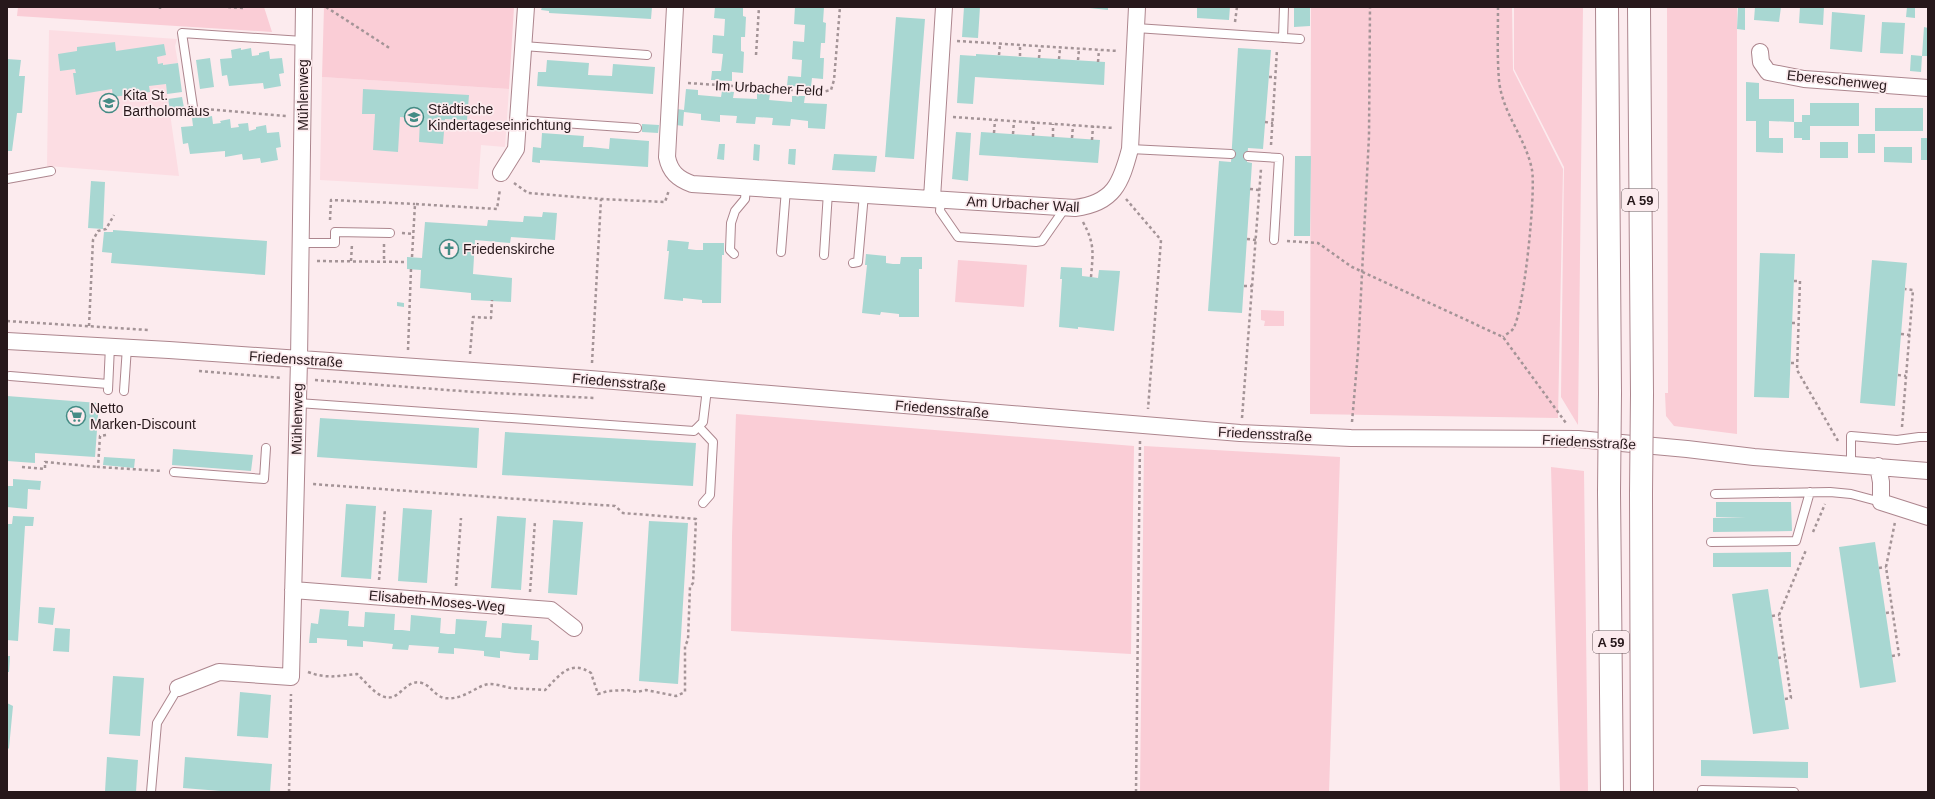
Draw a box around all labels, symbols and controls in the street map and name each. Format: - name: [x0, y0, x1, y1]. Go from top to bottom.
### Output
- street label: Mühlenweg: [295, 59, 311, 131]
- street label: Ebereschenweg: [1786, 67, 1888, 93]
- street label: Im Urbacher Feld: [715, 77, 823, 99]
- place label: Kita St. Bartholomäus: [123, 87, 209, 119]
- school or university icon: Kita St. Bartholomäus: [98, 92, 120, 114]
- place label: Städtische Kindertageseinrichtung: [428, 101, 571, 133]
- school or university icon: Städtische Kindertageseinrichtung: [403, 106, 425, 128]
- road number: A 59: [1622, 189, 1658, 211]
- street label: Am Urbacher Wall: [966, 193, 1080, 215]
- church icon: Friedenskirche: [438, 238, 460, 260]
- place label: Friedenskirche: [463, 241, 555, 257]
- street label: Friedensstraße: [248, 348, 344, 370]
- street label: Friedensstraße: [571, 370, 667, 394]
- street label: Mühlenweg: [288, 383, 306, 455]
- street label: Friedensstraße: [894, 397, 990, 421]
- place label: Netto Marken-Discount: [90, 400, 196, 432]
- supermarket icon: Netto Marken-Discount: [65, 405, 87, 427]
- street label: Friedensstraße: [1218, 424, 1313, 444]
- street label: Friedensstraße: [1542, 432, 1637, 452]
- street label: Elisabeth-Moses-Weg: [368, 587, 506, 615]
- road number: A 59: [1593, 631, 1629, 653]

